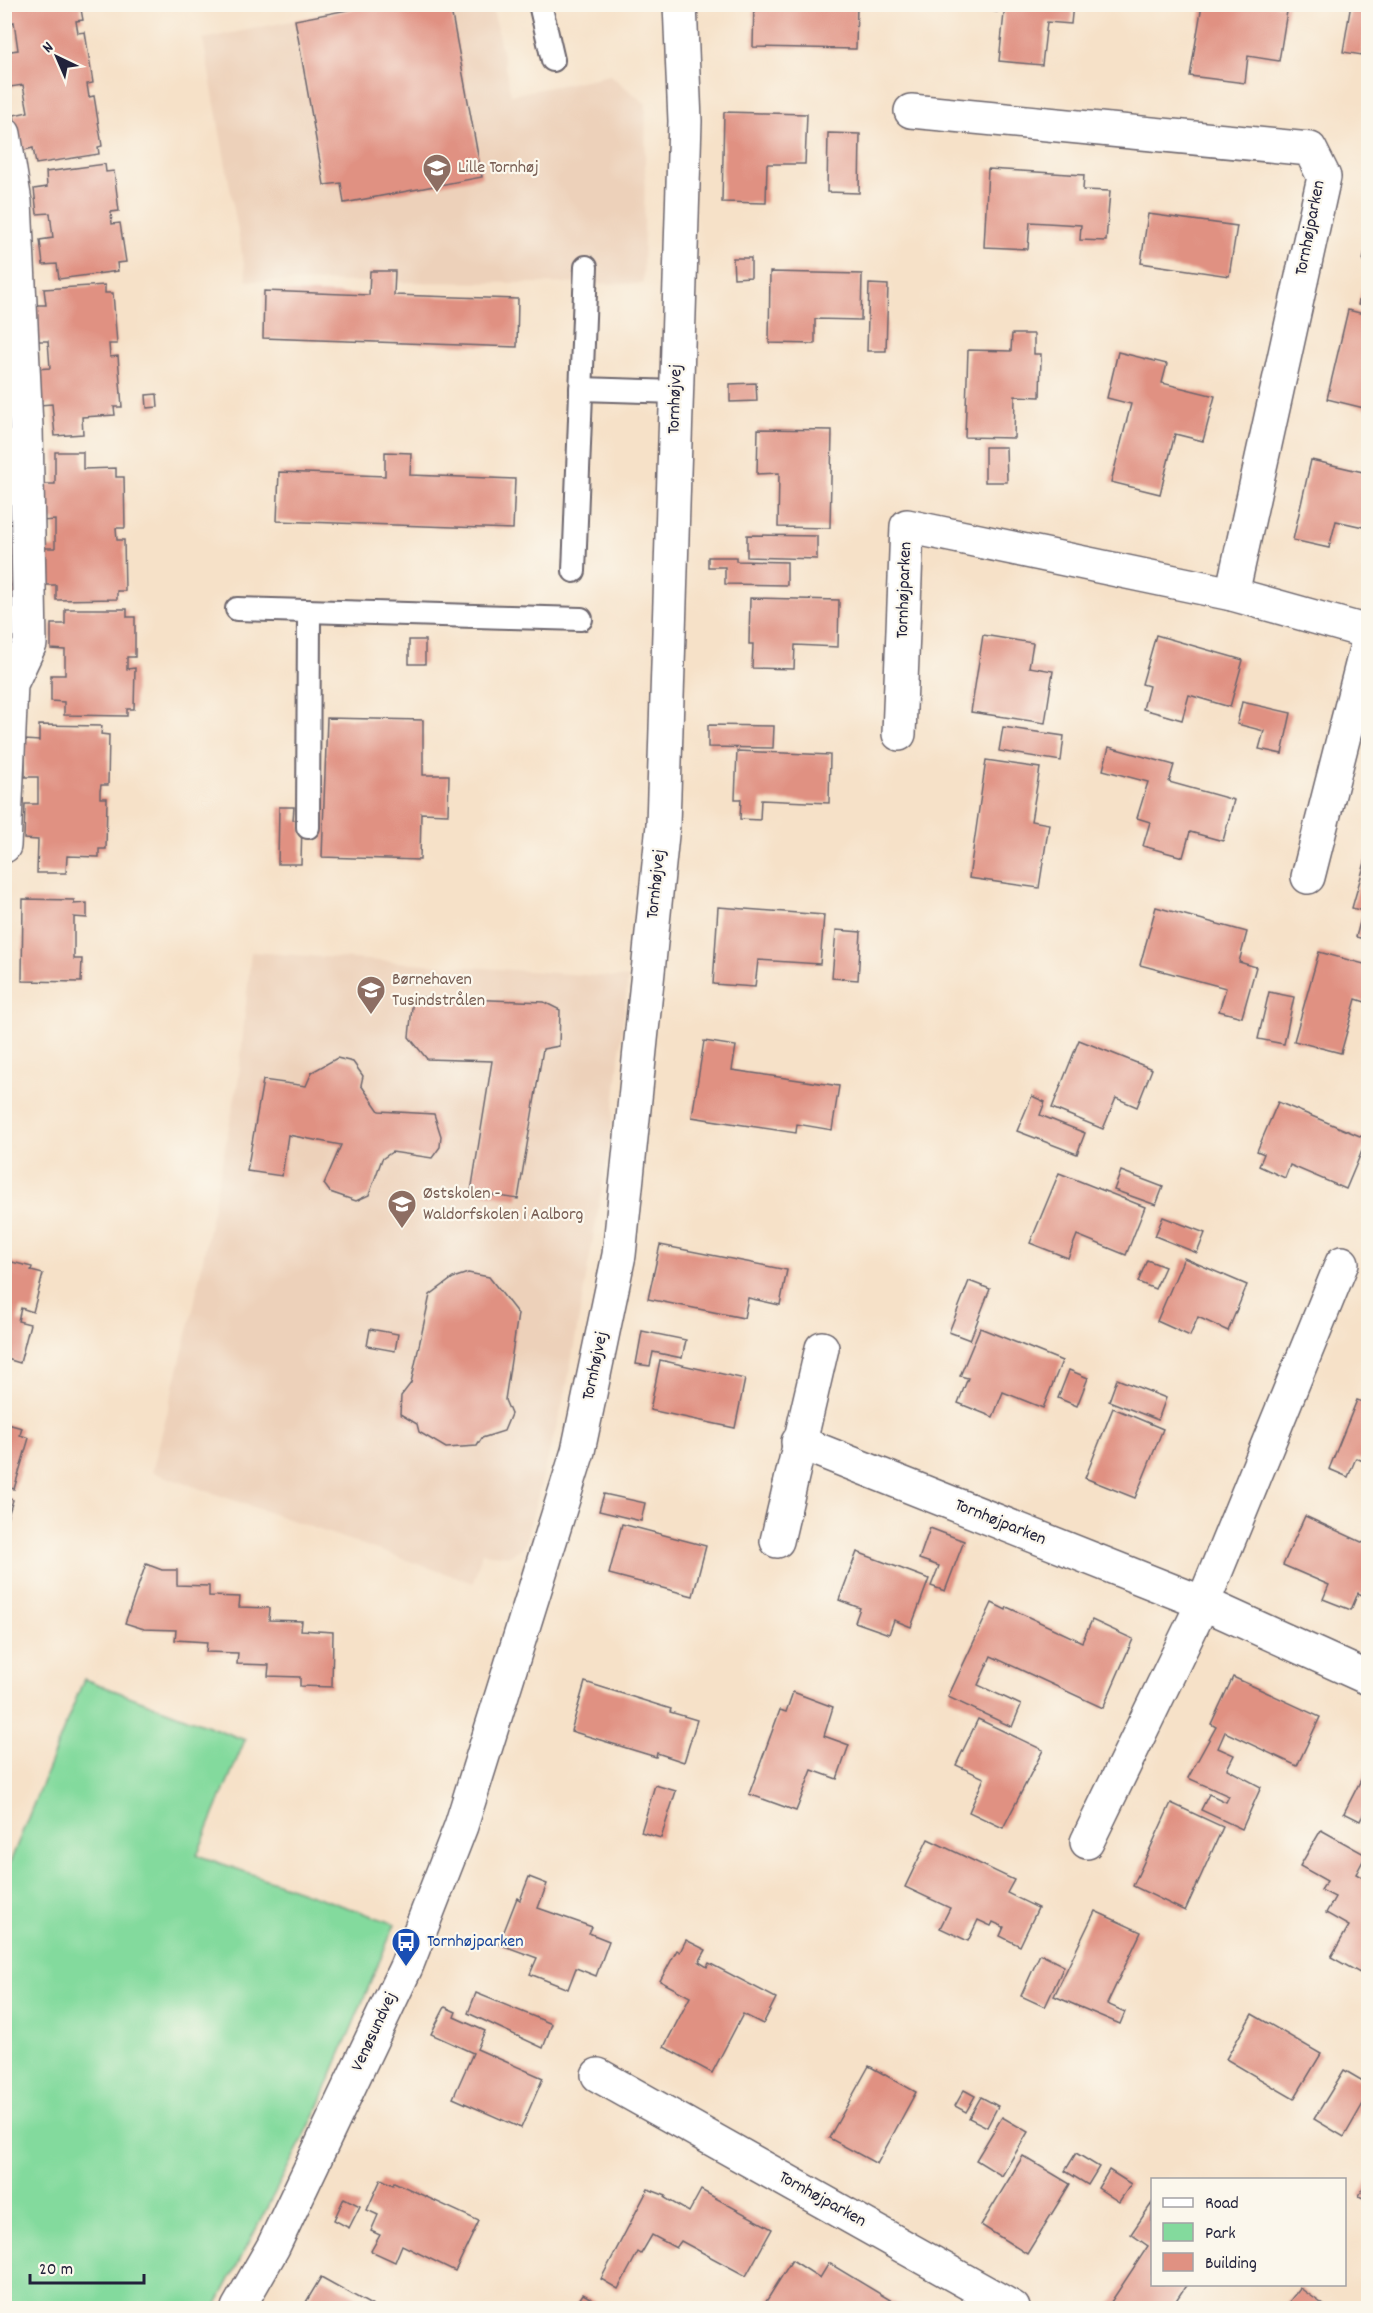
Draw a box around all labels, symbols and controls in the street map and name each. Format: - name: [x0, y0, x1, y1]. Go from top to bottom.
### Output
- north arrow: [27, 27, 87, 87]
- text: N: [37, 37, 59, 59]
- school or university icon: Lille Tornhøj: [421, 152, 453, 194]
- place label: Lille Tornhøj: [458, 156, 539, 181]
- street label: Tornhøjparken: [1290, 178, 1332, 278]
- street label: Tornhøjvej: [662, 364, 690, 434]
- street label: Tornhøjparken: [891, 541, 919, 639]
- street label: Tornhøjvej: [641, 848, 673, 920]
- place label: Børnehaven Tusindstrålen: [392, 968, 485, 1014]
- school or university icon: Børnehaven Tusindstrålen: [355, 974, 387, 1016]
- place label: Østskolen - Waldorfskolen i Aalborg: [423, 1182, 584, 1228]
- school or university icon: Østskolen - Waldorfskolen i Aalborg: [386, 1188, 418, 1230]
- street label: Tornhøjvej: [577, 1329, 615, 1403]
- street label: Tornhøjparken: [951, 1493, 1049, 1553]
- bus stop icon: Tornhøjparken: [390, 1926, 422, 1968]
- place label: Tornhøjparken: [427, 1930, 524, 1955]
- street label: Venøsundvej: [346, 1988, 404, 2076]
- street label: Tornhøjparken: [774, 2166, 870, 2234]
- legend: [1151, 2178, 1346, 2286]
- text: Road: [1205, 2192, 1239, 2217]
- text: Park: [1205, 2222, 1236, 2247]
- scale bar: [30, 2247, 144, 2285]
- text: Building: [1205, 2252, 1257, 2277]
- text: 20 m: [39, 2258, 73, 2283]

